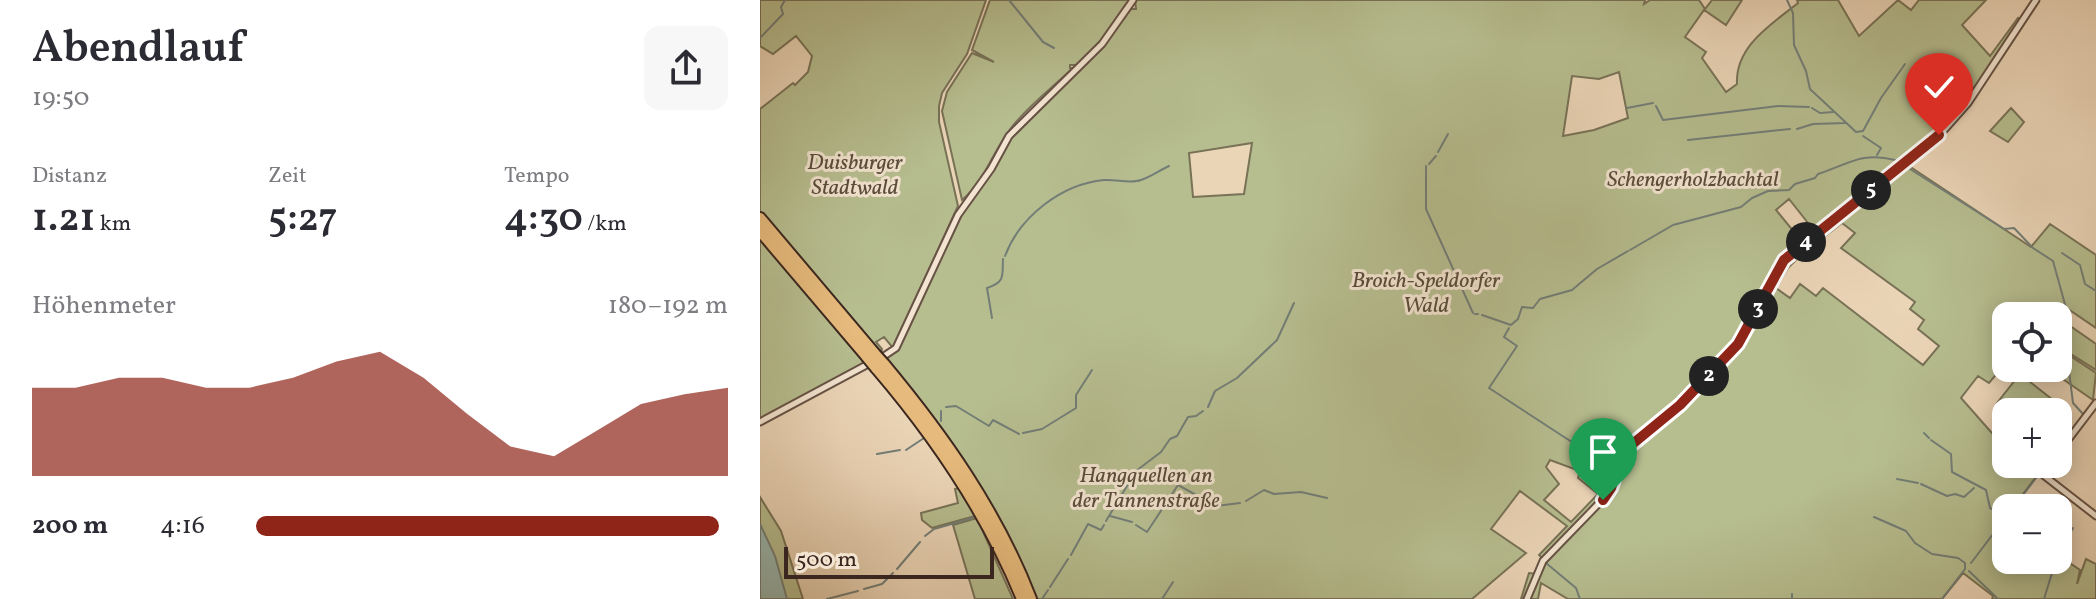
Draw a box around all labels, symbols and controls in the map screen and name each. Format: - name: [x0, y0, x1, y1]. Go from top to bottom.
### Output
- text: Abendlauf: [32, 19, 244, 80]
- button: share: [644, 26, 728, 110]
- pin: [1905, 53, 1973, 135]
- icon: check: [1917, 65, 1961, 109]
- text: 19:50: [32, 80, 89, 116]
- park label: Duisburger Stadtwald: [807, 148, 903, 204]
- text: Distanz: [32, 161, 107, 192]
- text: Zeit: [268, 161, 307, 192]
- text: Tempo: [504, 161, 570, 192]
- park label: Schengerholzbachtal: [1607, 165, 1779, 196]
- pin: 5: [1851, 170, 1891, 210]
- text: 5: [1866, 174, 1876, 205]
- text: 1.21: [32, 192, 95, 248]
- text: 5:27: [268, 192, 337, 248]
- text: 4:30: [504, 192, 583, 248]
- text: km: [95, 209, 131, 240]
- text: /km: [583, 209, 627, 240]
- pin: 4: [1786, 222, 1826, 262]
- text: 4: [1799, 226, 1813, 257]
- park label: Broich-Speldorfer Wald: [1352, 266, 1501, 322]
- text: Höhenmeter: [32, 288, 176, 324]
- text: 180–192 m: [608, 288, 728, 324]
- pin: 3: [1738, 289, 1778, 329]
- text: 3: [1752, 293, 1764, 324]
- map controls: [1992, 302, 2072, 574]
- button: locate: [1992, 302, 2072, 382]
- pin: 2: [1689, 356, 1729, 396]
- text: 2: [1703, 360, 1715, 391]
- button: +: [1992, 398, 2072, 478]
- pin: [1569, 418, 1637, 500]
- icon: arrive: [1581, 430, 1625, 474]
- park label: Hangquellen an der Tannenstraße: [1072, 461, 1220, 517]
- button: −: [1992, 494, 2072, 574]
- text: 200 m: [32, 508, 108, 544]
- text: 4:16: [160, 508, 205, 544]
- scale bar: [784, 543, 994, 579]
- text: 500 m: [796, 545, 857, 576]

